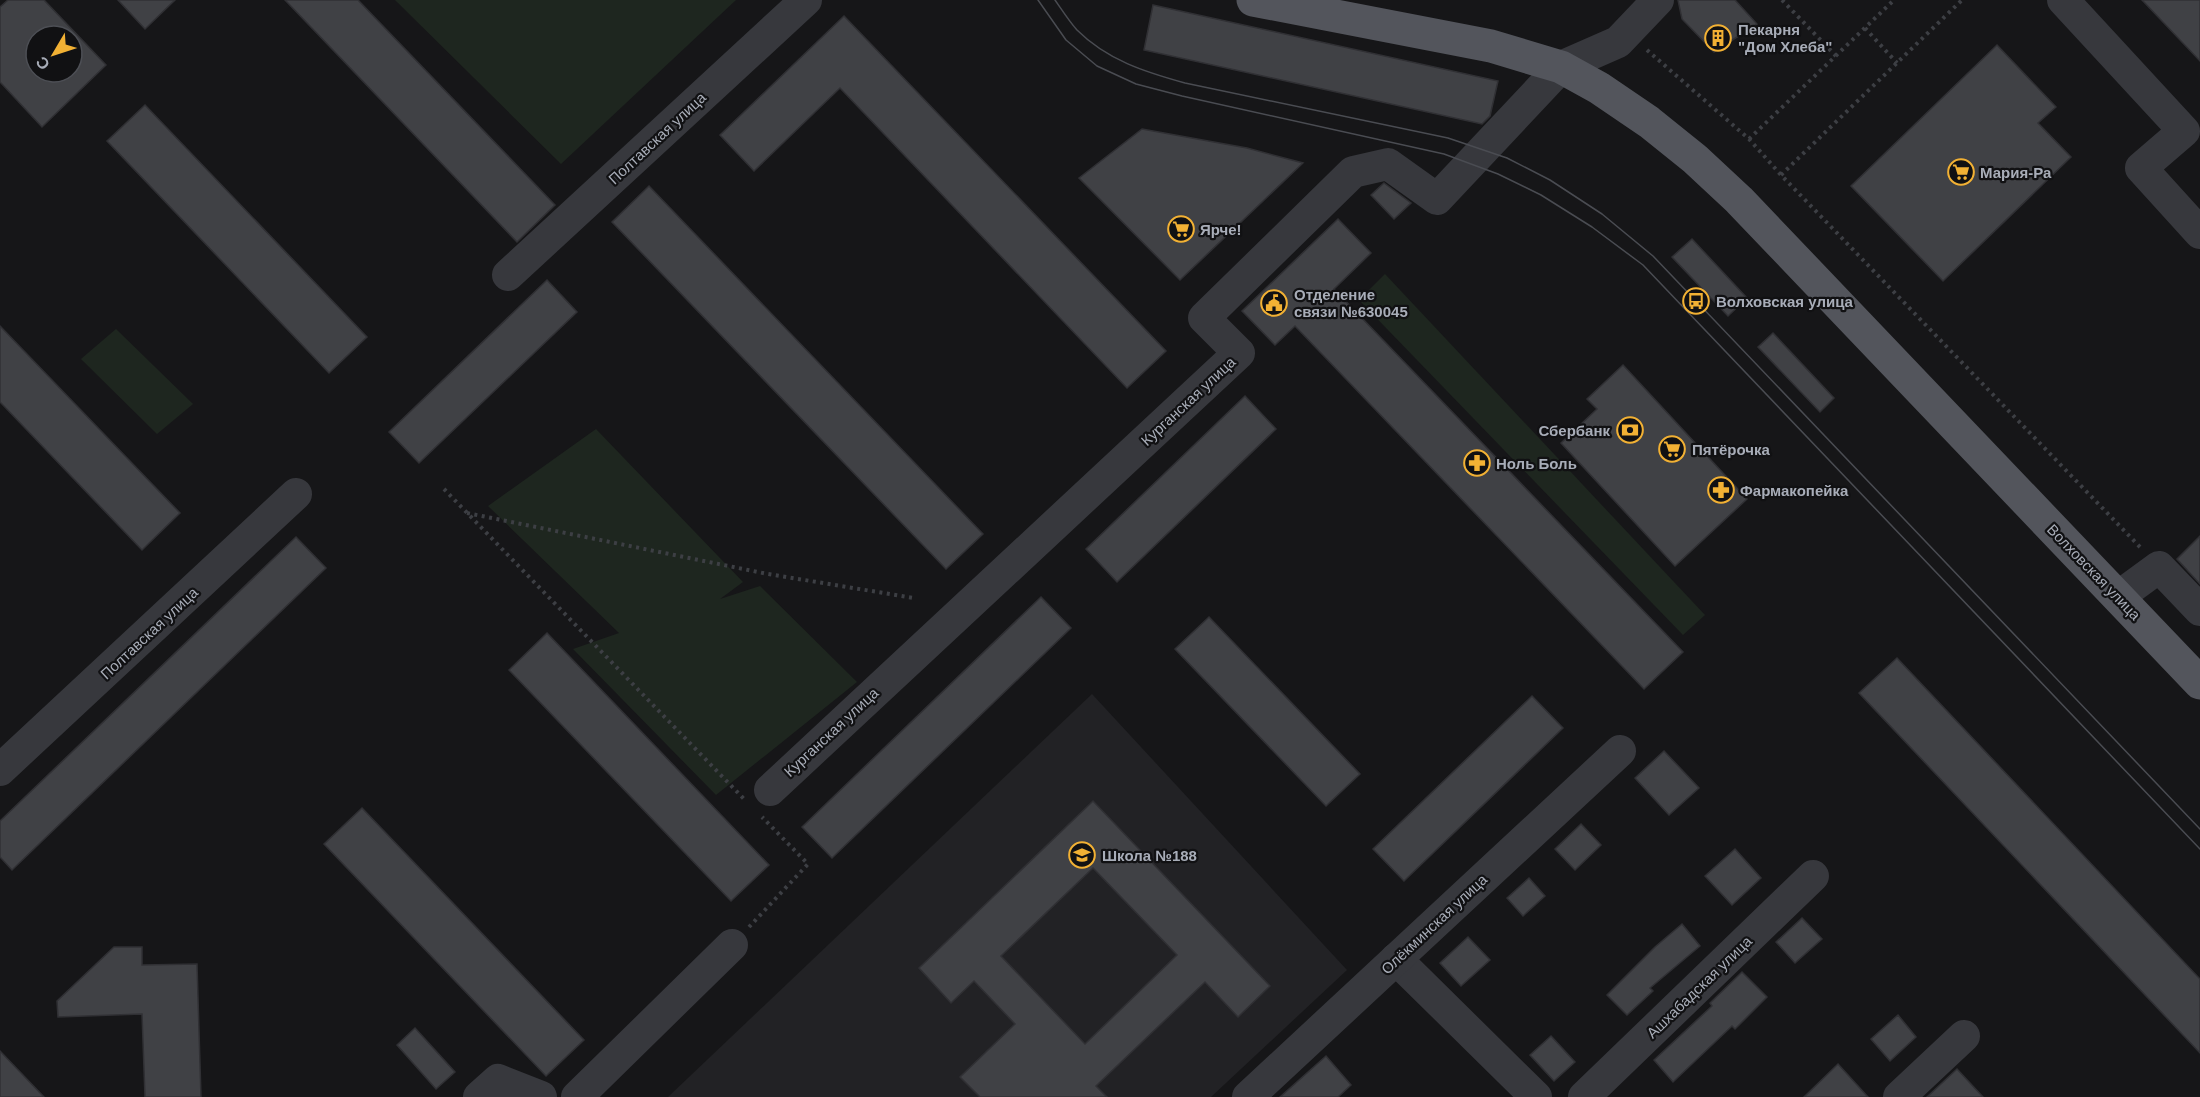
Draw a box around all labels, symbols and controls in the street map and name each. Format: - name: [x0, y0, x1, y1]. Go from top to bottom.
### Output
- place label: Пекарня "Дом Хлеба": [1738, 21, 1832, 55]
- building icon: Пекарня "Дом Хлеба": [1703, 23, 1733, 53]
- north arrow: [24, 24, 84, 84]
- text: С: [32, 53, 53, 73]
- street label: Полтавская улица: [605, 88, 710, 187]
- supermarket icon: Мария-Ра: [1946, 157, 1976, 187]
- place label: Мария-Ра: [1980, 164, 2052, 181]
- supermarket icon: Ярче!: [1166, 214, 1196, 244]
- place label: Ярче!: [1200, 221, 1242, 238]
- place label: Отделение связи №630045: [1294, 286, 1408, 320]
- bus stop icon: Волховская улица: [1681, 286, 1711, 316]
- public building icon: Отделение связи №630045: [1259, 288, 1289, 318]
- place label: Волховская улица: [1716, 293, 1854, 310]
- street label: Курганская улица: [1137, 353, 1239, 449]
- bank icon: Сбербанк: [1615, 415, 1645, 445]
- place label: Сбербанк: [1538, 422, 1610, 439]
- supermarket icon: Пятёрочка: [1657, 434, 1687, 464]
- place label: Пятёрочка: [1692, 441, 1770, 458]
- pharmacy icon: Ноль Боль: [1462, 448, 1492, 478]
- place label: Ноль Боль: [1496, 455, 1577, 472]
- pharmacy icon: Фармакопейка: [1706, 475, 1736, 505]
- place label: Фармакопейка: [1740, 482, 1849, 499]
- street label: Волховская улица: [2044, 521, 2145, 624]
- street label: Полтавская улица: [97, 583, 202, 682]
- street label: Курганская улица: [780, 684, 882, 780]
- school or university icon: Школа №188: [1067, 840, 1097, 870]
- place label: Школа №188: [1102, 847, 1197, 864]
- street label: Олёкминская улица: [1378, 870, 1491, 977]
- street label: Ашхабадская улица: [1643, 932, 1755, 1042]

